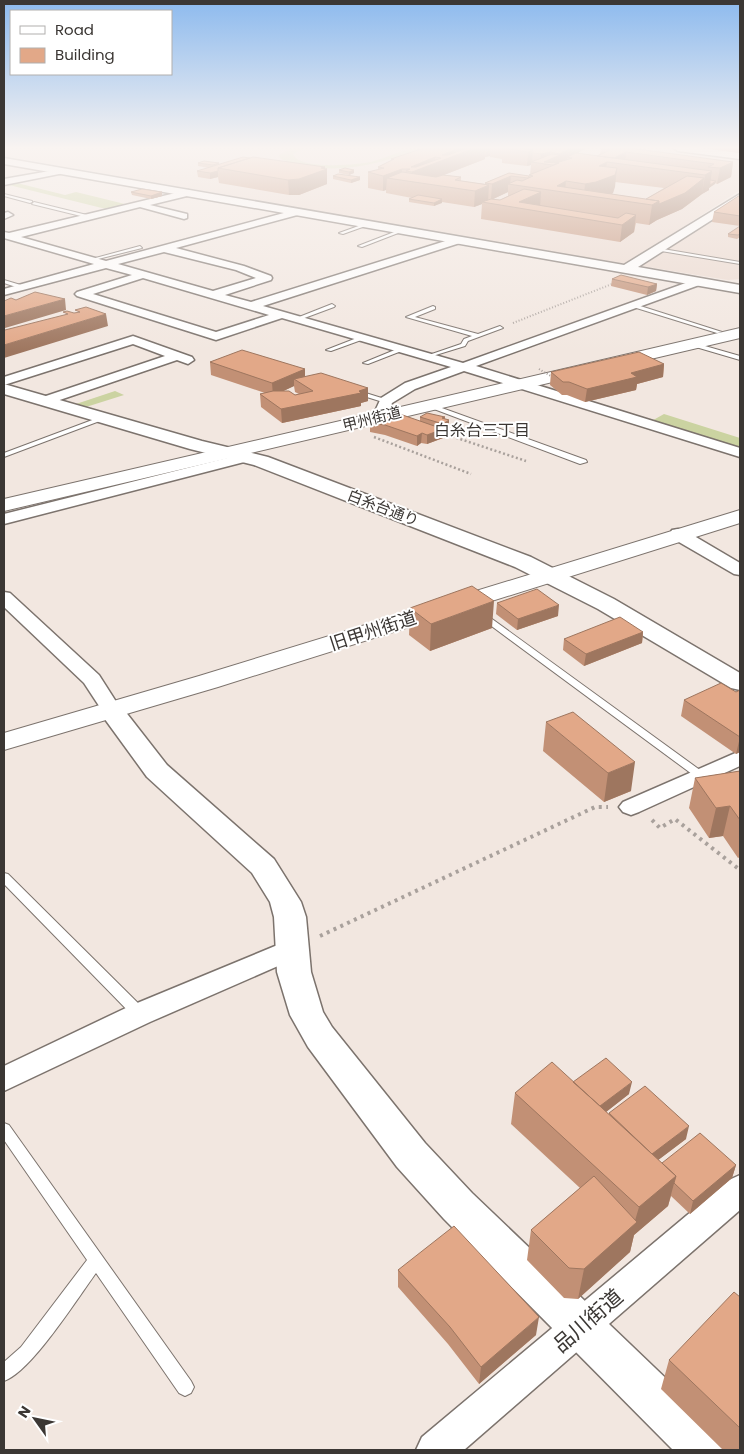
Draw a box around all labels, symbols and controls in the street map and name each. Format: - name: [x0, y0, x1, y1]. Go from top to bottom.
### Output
- legend: [10, 10, 172, 75]
- text: Road: [55, 19, 94, 40]
- text: Building: [55, 44, 115, 65]
- street label: 甲州街道: [340, 401, 404, 436]
- district label: 白糸台三丁目: [434, 419, 530, 442]
- street label: 白糸台通り: [344, 484, 422, 531]
- street label: 旧甲州街道: [326, 605, 420, 656]
- street label: 品川街道: [546, 1282, 629, 1359]
- north arrow: [10, 1394, 60, 1444]
- text: N: [13, 1402, 35, 1422]

